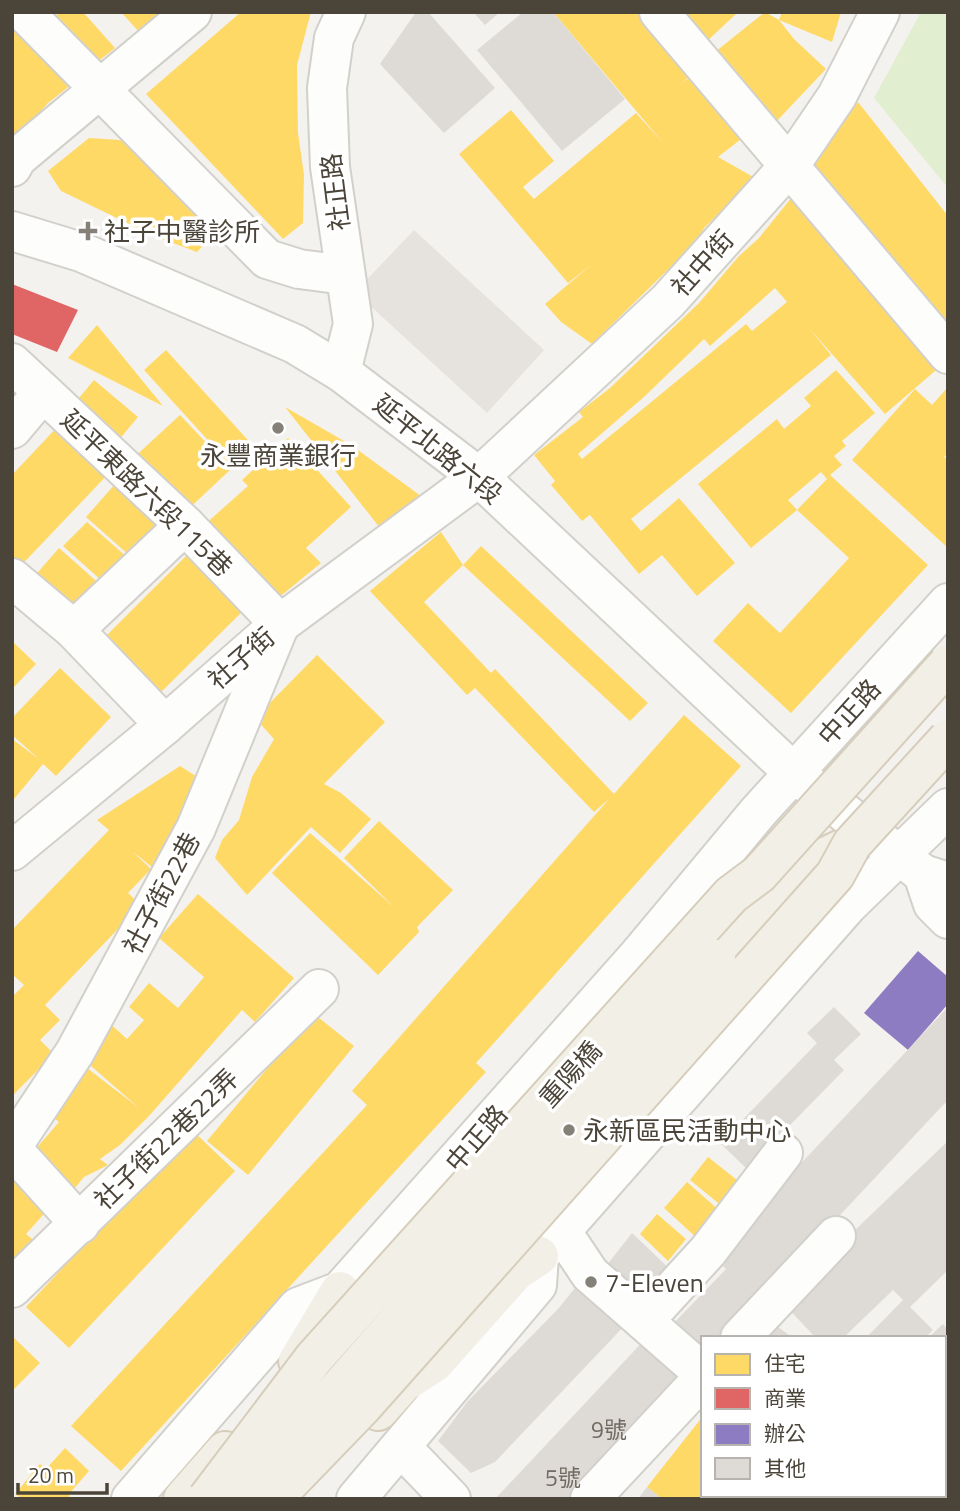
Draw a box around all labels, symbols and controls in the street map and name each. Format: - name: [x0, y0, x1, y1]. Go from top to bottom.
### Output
- street label: 社正路: [311, 151, 359, 233]
- place label: 社子中醫診所: [104, 212, 260, 251]
- marker: 社子中醫診所: [78, 221, 98, 241]
- street label: 社中街: [661, 221, 743, 305]
- street label: 延平北路六段: [365, 385, 511, 513]
- street label: 延平東路六段115巷: [52, 401, 242, 585]
- marker: 永豐商業銀行: [270, 420, 286, 436]
- place label: 永豐商業銀行: [200, 436, 356, 475]
- street label: 社子街: [199, 618, 283, 698]
- street label: 中正路: [808, 670, 890, 754]
- street label: 社子街22巷: [113, 825, 209, 961]
- street label: 重陽橋: [529, 1032, 611, 1116]
- street label: 社子街22巷22弄: [85, 1060, 247, 1218]
- street label: 中正路: [436, 1096, 516, 1180]
- place label: 永新區民活動中心: [583, 1111, 791, 1150]
- marker: 永新區民活動中心: [561, 1122, 577, 1138]
- place label: 7-Eleven: [605, 1263, 704, 1302]
- marker: 7-Eleven: [583, 1274, 599, 1290]
- legend: [701, 1336, 946, 1497]
- text: 住宅: [764, 1347, 806, 1379]
- text: 商業: [764, 1382, 806, 1414]
- house number: 9號: [591, 1412, 627, 1447]
- text: 辦公: [764, 1417, 806, 1449]
- scale bar: [18, 1452, 107, 1496]
- text: 其他: [764, 1452, 806, 1484]
- text: 20 m: [28, 1459, 74, 1491]
- house number: 5號: [545, 1460, 581, 1495]

